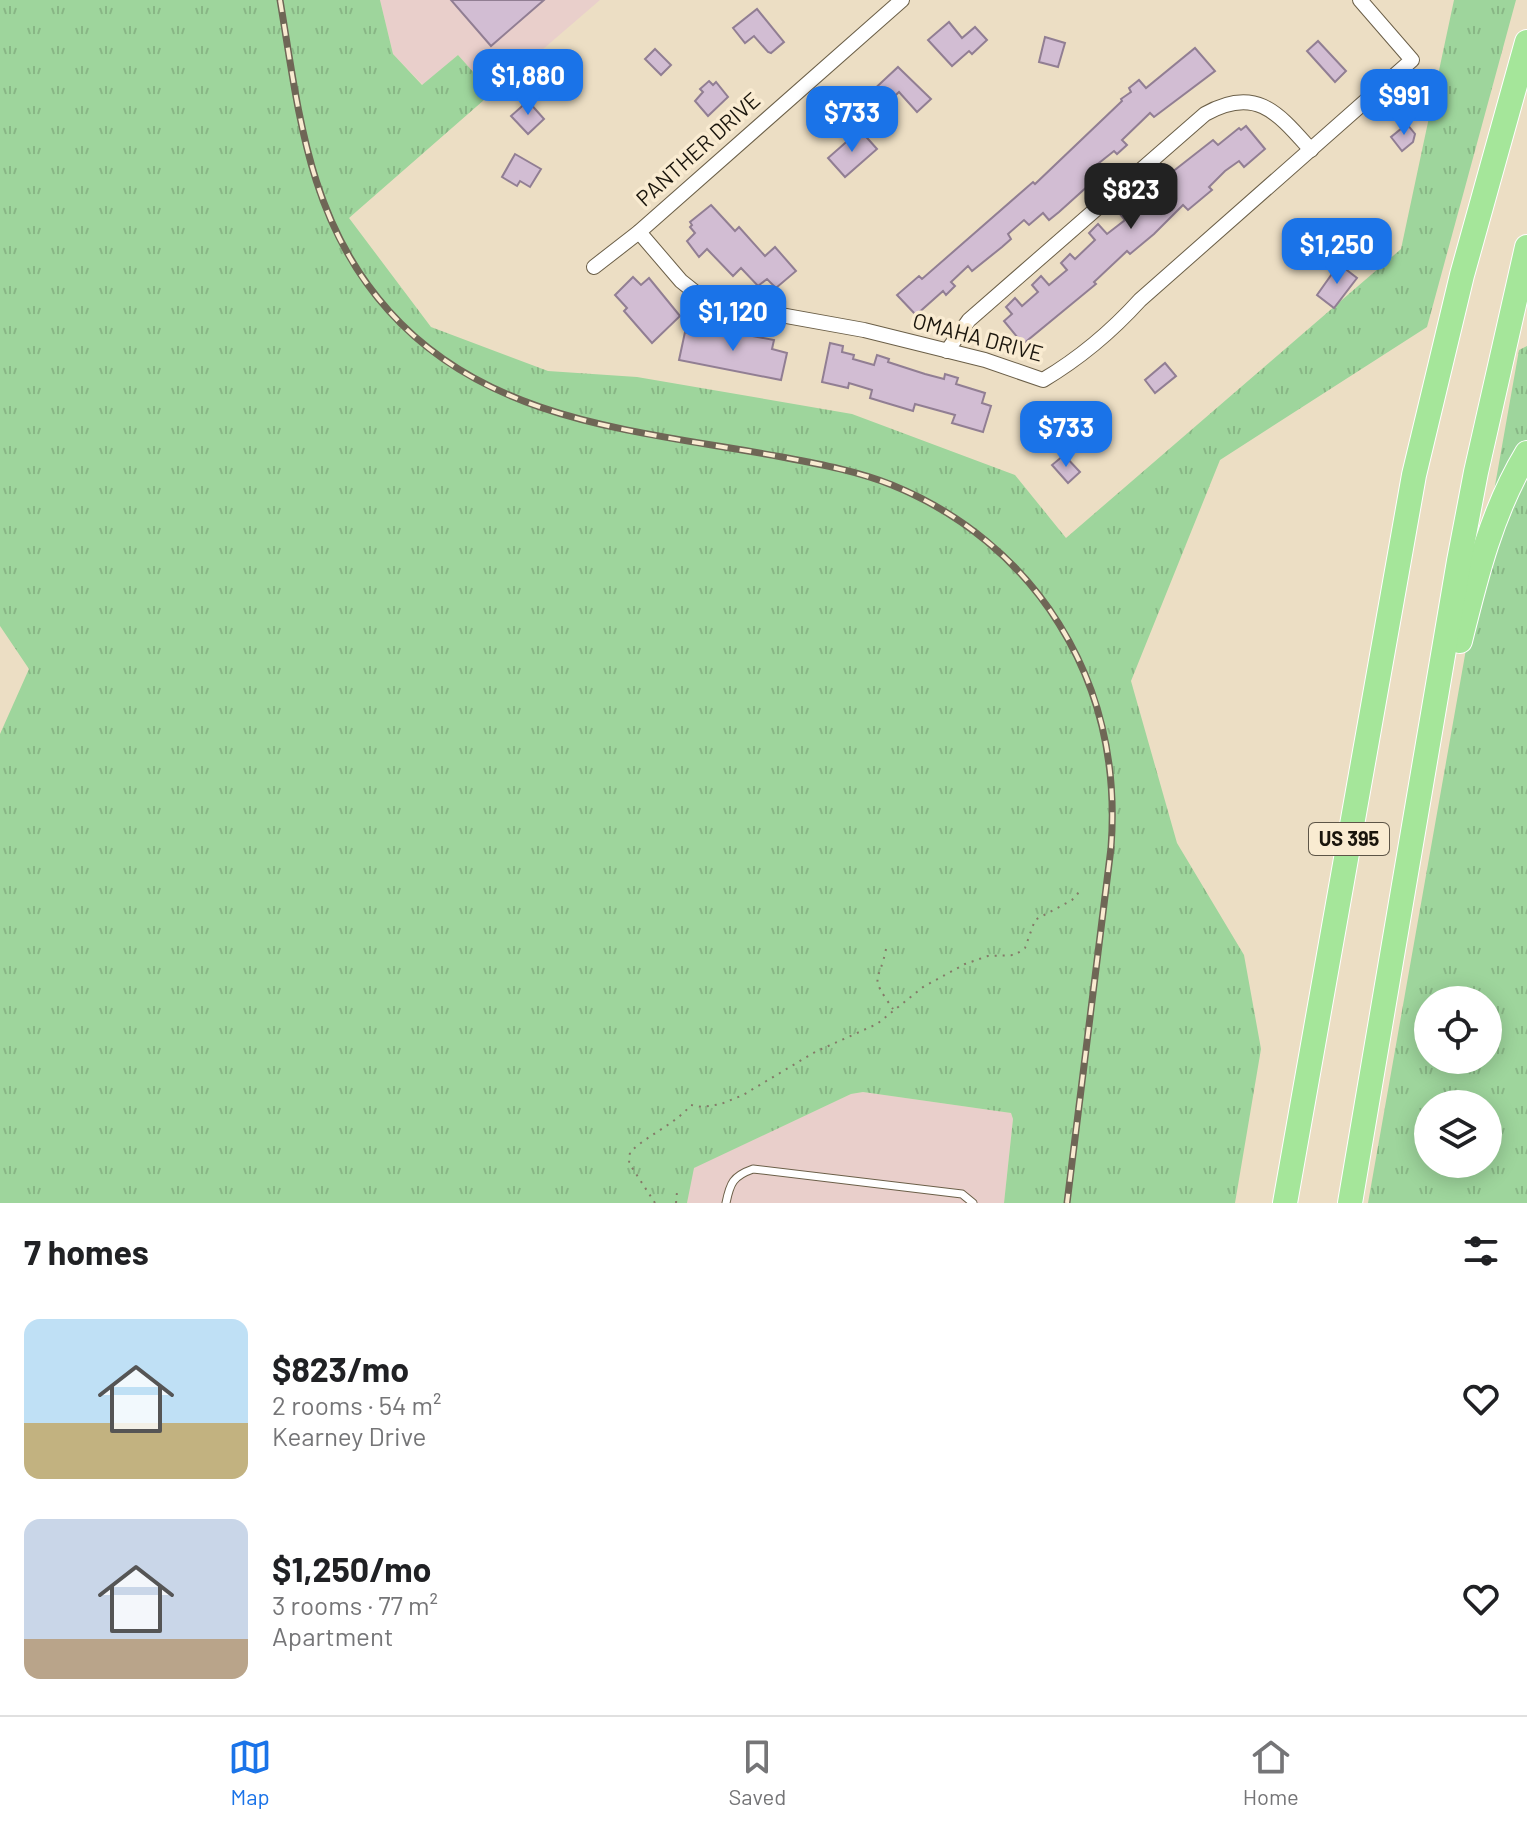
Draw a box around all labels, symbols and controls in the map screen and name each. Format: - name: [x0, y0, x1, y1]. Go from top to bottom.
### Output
- pin: $1,880: [463, 49, 593, 117]
- text: $1,880: [491, 59, 565, 90]
- pin: $991: [1357, 69, 1451, 137]
- text: $991: [1378, 79, 1430, 110]
- street label: PANTHER DRIVE: [630, 86, 765, 211]
- pin: $733: [805, 86, 899, 154]
- text: $733: [824, 96, 880, 127]
- pin: $823: [1084, 163, 1178, 231]
- text: $823: [1102, 173, 1160, 204]
- pin: $1,250: [1272, 218, 1402, 286]
- text: $1,250: [1300, 228, 1374, 259]
- pin: $1,120: [668, 285, 798, 353]
- text: $1,120: [698, 295, 768, 326]
- street label: OMAHA DRIVE: [910, 306, 1046, 366]
- pin: $733: [1019, 401, 1113, 469]
- text: $733: [1038, 411, 1094, 442]
- road number: US 395: [1309, 823, 1389, 855]
- map controls: [1414, 986, 1502, 1178]
- button: locate: [1414, 986, 1502, 1074]
- button: layers: [1414, 1090, 1502, 1178]
- icon: filters: [1459, 1229, 1503, 1273]
- text: 7 homes: [24, 1231, 149, 1272]
- text: $823/mo: [272, 1348, 409, 1389]
- icon: home: [88, 1351, 184, 1447]
- icon: heart: [1459, 1377, 1503, 1421]
- text: 2 rooms · 54 m²: [272, 1389, 442, 1420]
- text: Kearney Drive: [272, 1420, 426, 1451]
- text: $1,250/mo: [272, 1548, 432, 1589]
- icon: home: [88, 1551, 184, 1647]
- icon: heart: [1459, 1577, 1503, 1621]
- text: 3 rooms · 77 m²: [272, 1589, 438, 1620]
- text: Apartment: [272, 1620, 393, 1651]
- tab: Map: [228, 1735, 272, 1809]
- tab: Saved: [729, 1735, 786, 1809]
- tab: Home: [1243, 1735, 1299, 1809]

